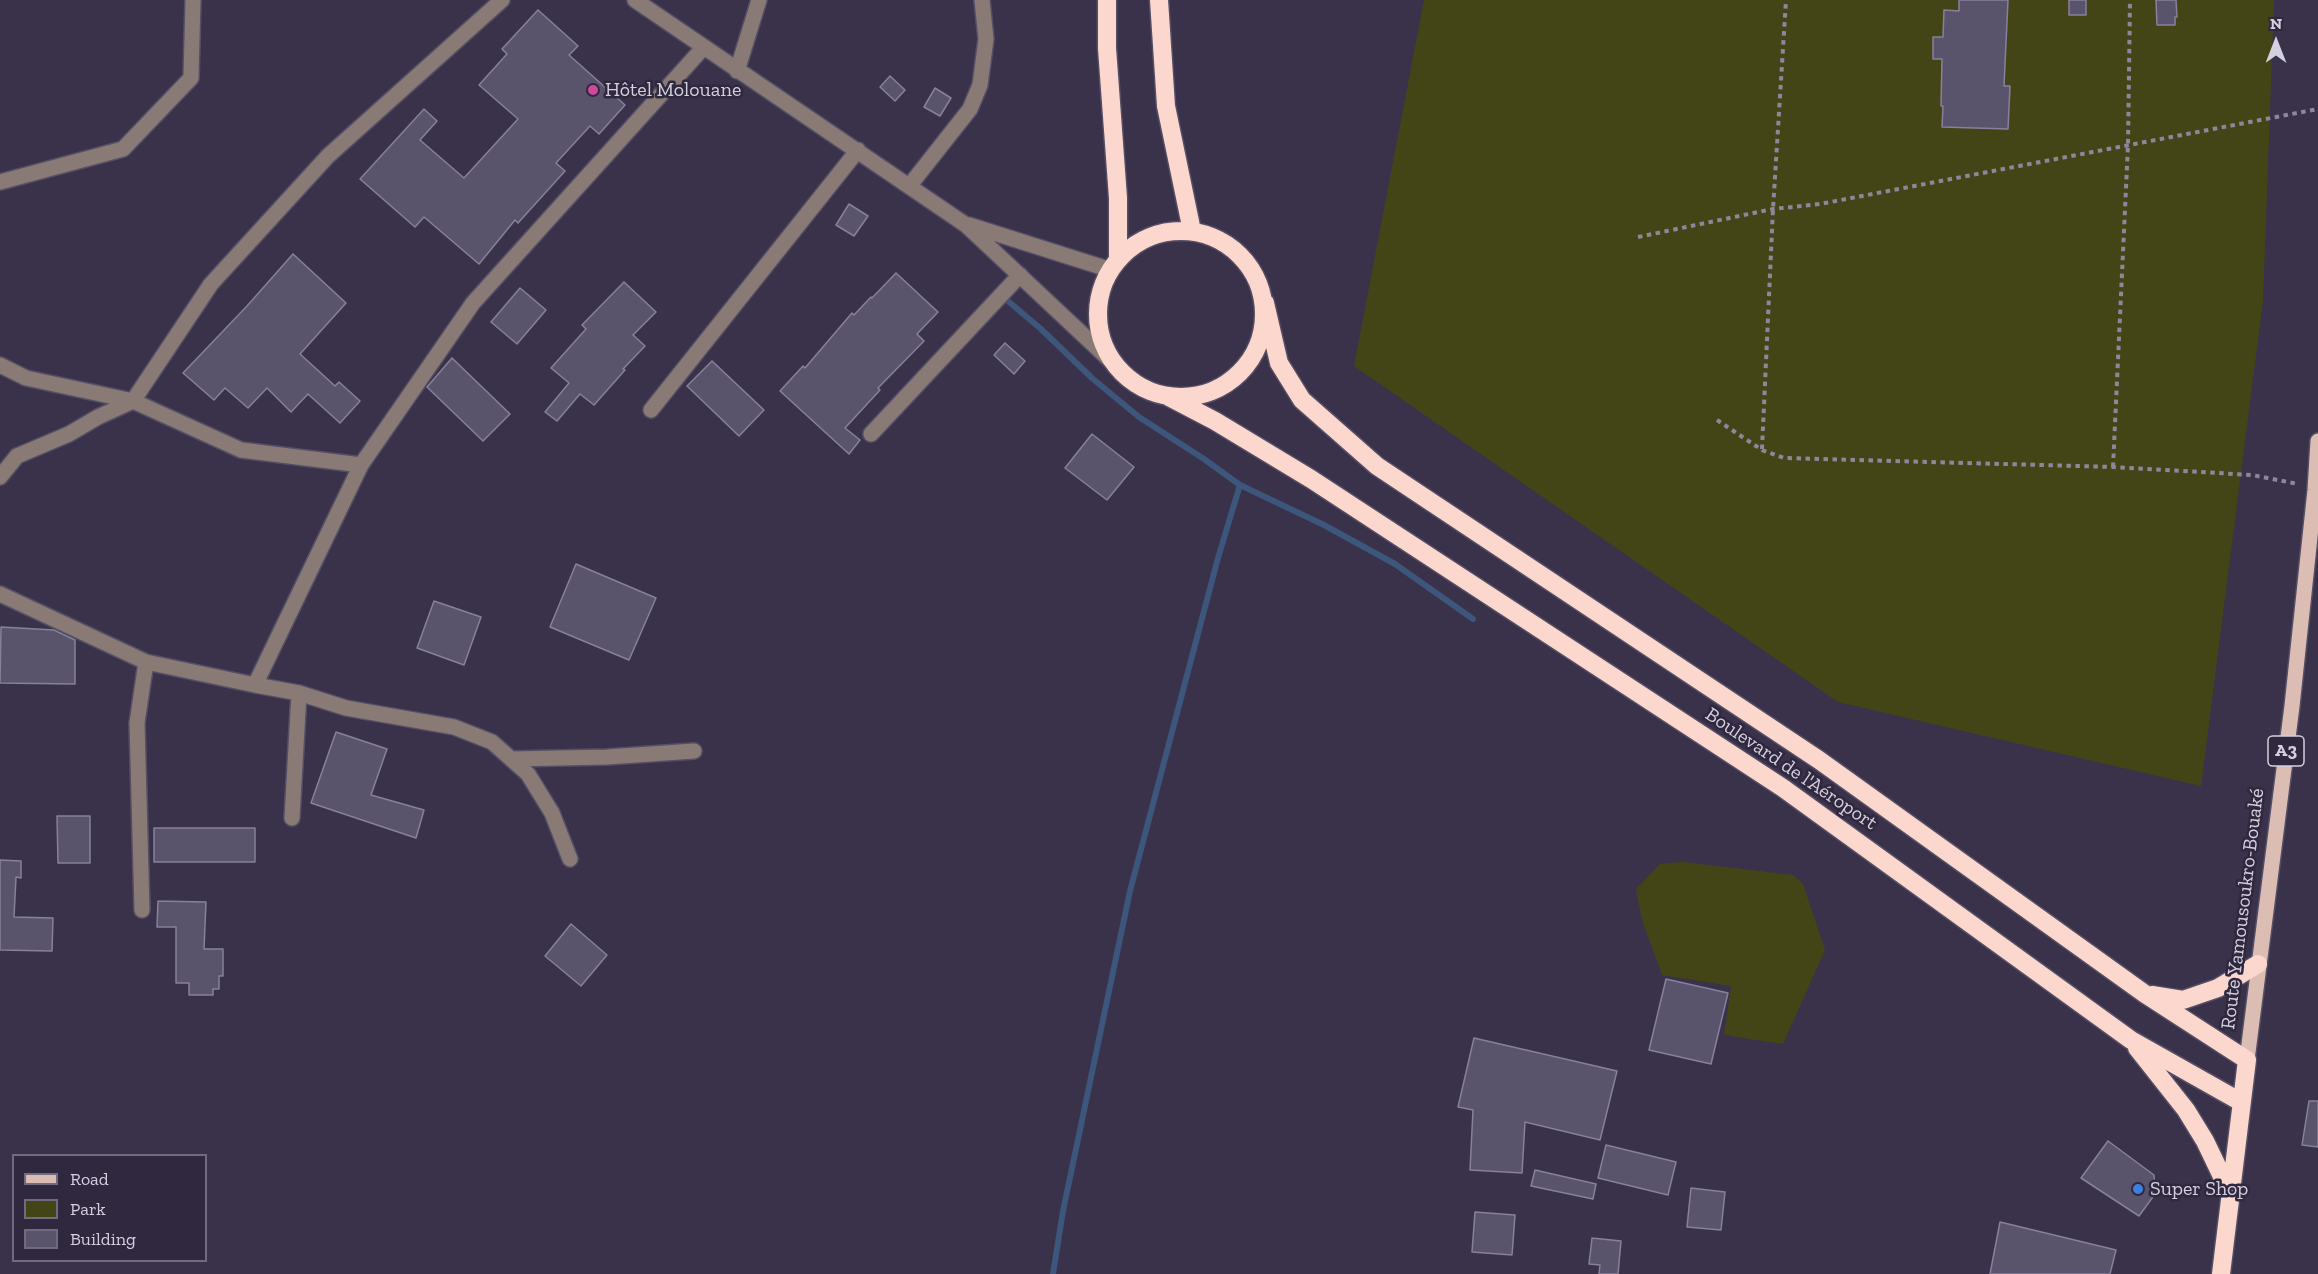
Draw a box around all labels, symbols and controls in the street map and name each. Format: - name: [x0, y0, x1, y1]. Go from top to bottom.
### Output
- north arrow: [2246, 12, 2306, 72]
- text: N: [2270, 14, 2282, 33]
- place label: Hôtel Molouane: [605, 78, 741, 102]
- marker: Hôtel Molouane: [586, 83, 600, 97]
- street label: Boulevard de l'Aéroport: [1701, 703, 1881, 835]
- road number: A3: [2268, 736, 2304, 766]
- street label: Route Yamousoukro-Bouaké: [2216, 787, 2270, 1031]
- legend: [12, 1154, 207, 1262]
- text: Road: [70, 1168, 109, 1190]
- place label: Super Shop: [2150, 1177, 2248, 1201]
- marker: Super Shop: [2131, 1182, 2145, 1196]
- text: Park: [70, 1198, 106, 1220]
- text: Building: [70, 1228, 136, 1250]

